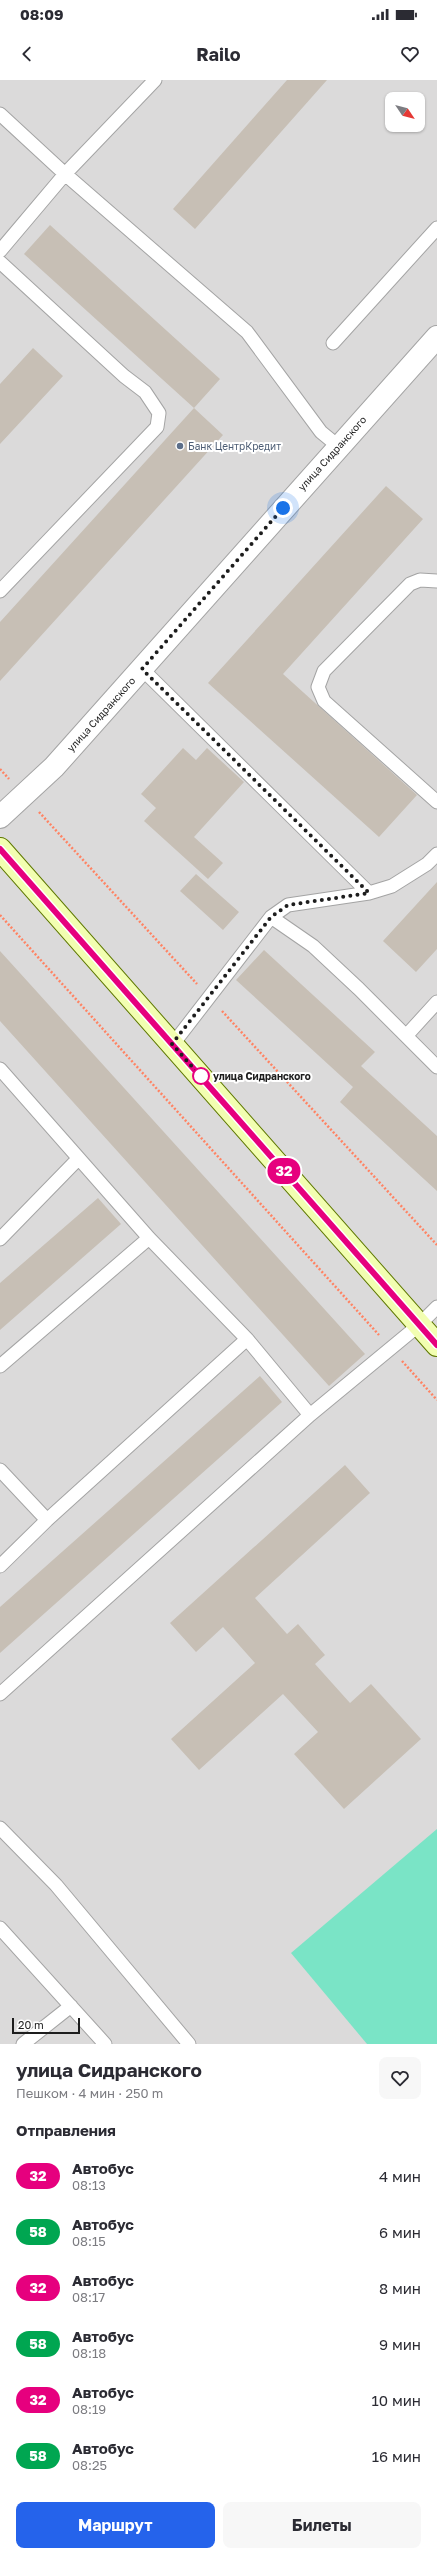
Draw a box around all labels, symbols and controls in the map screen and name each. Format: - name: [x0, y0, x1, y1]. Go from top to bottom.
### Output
- text: 08:09: [20, 5, 63, 23]
- icon: back: [16, 43, 38, 65]
- text: Railo: [196, 43, 241, 65]
- icon: heart: [399, 43, 421, 65]
- north arrow: [385, 92, 425, 132]
- map controls: [385, 92, 425, 132]
- street label: улица Сидранского: [295, 413, 369, 493]
- place label: Банк ЦентрКредит: [188, 440, 281, 452]
- marker: Банк ЦентрКредит: [175, 441, 185, 451]
- your location: [273, 498, 293, 518]
- street label: улица Сидранского: [64, 674, 138, 754]
- marker: улица Сидранского: [192, 1067, 210, 1085]
- place label: улица Сидранского: [213, 1070, 311, 1082]
- line badge: 32: [266, 1158, 302, 1184]
- text: 32: [275, 1162, 293, 1179]
- scale bar: [12, 2016, 80, 2035]
- text: 20 m: [18, 2018, 44, 2031]
- button: heart: [379, 2057, 421, 2099]
- text: улица Сидранского: [16, 2058, 202, 2081]
- text: Пешком · 4 мин · 250 m: [16, 2085, 163, 2101]
- text: Отправления: [16, 2121, 116, 2139]
- text: Автобус: [72, 2159, 134, 2177]
- text: 32: [29, 2167, 47, 2184]
- text: 4 мин: [379, 2167, 421, 2185]
- text: 08:13: [72, 2177, 106, 2193]
- text: Автобус: [72, 2215, 134, 2233]
- text: 58: [29, 2223, 47, 2240]
- text: 6 мин: [379, 2223, 421, 2241]
- text: 08:15: [72, 2233, 106, 2249]
- text: Автобус: [72, 2271, 134, 2289]
- text: 32: [29, 2279, 47, 2296]
- text: 8 мин: [379, 2279, 421, 2297]
- text: 08:17: [72, 2289, 105, 2305]
- text: Автобус: [72, 2327, 134, 2345]
- text: 58: [29, 2335, 47, 2352]
- text: 9 мин: [379, 2335, 421, 2353]
- text: 08:18: [72, 2345, 106, 2361]
- text: Автобус: [72, 2383, 134, 2401]
- text: 32: [29, 2391, 47, 2408]
- text: 10 мин: [372, 2391, 421, 2409]
- text: 08:19: [72, 2401, 106, 2417]
- text: Автобус: [72, 2439, 134, 2457]
- text: 58: [29, 2447, 47, 2464]
- text: 16 мин: [372, 2447, 421, 2465]
- text: 08:25: [72, 2457, 107, 2473]
- button: Маршрут: [16, 2502, 215, 2548]
- button: Билеты: [223, 2502, 421, 2548]

